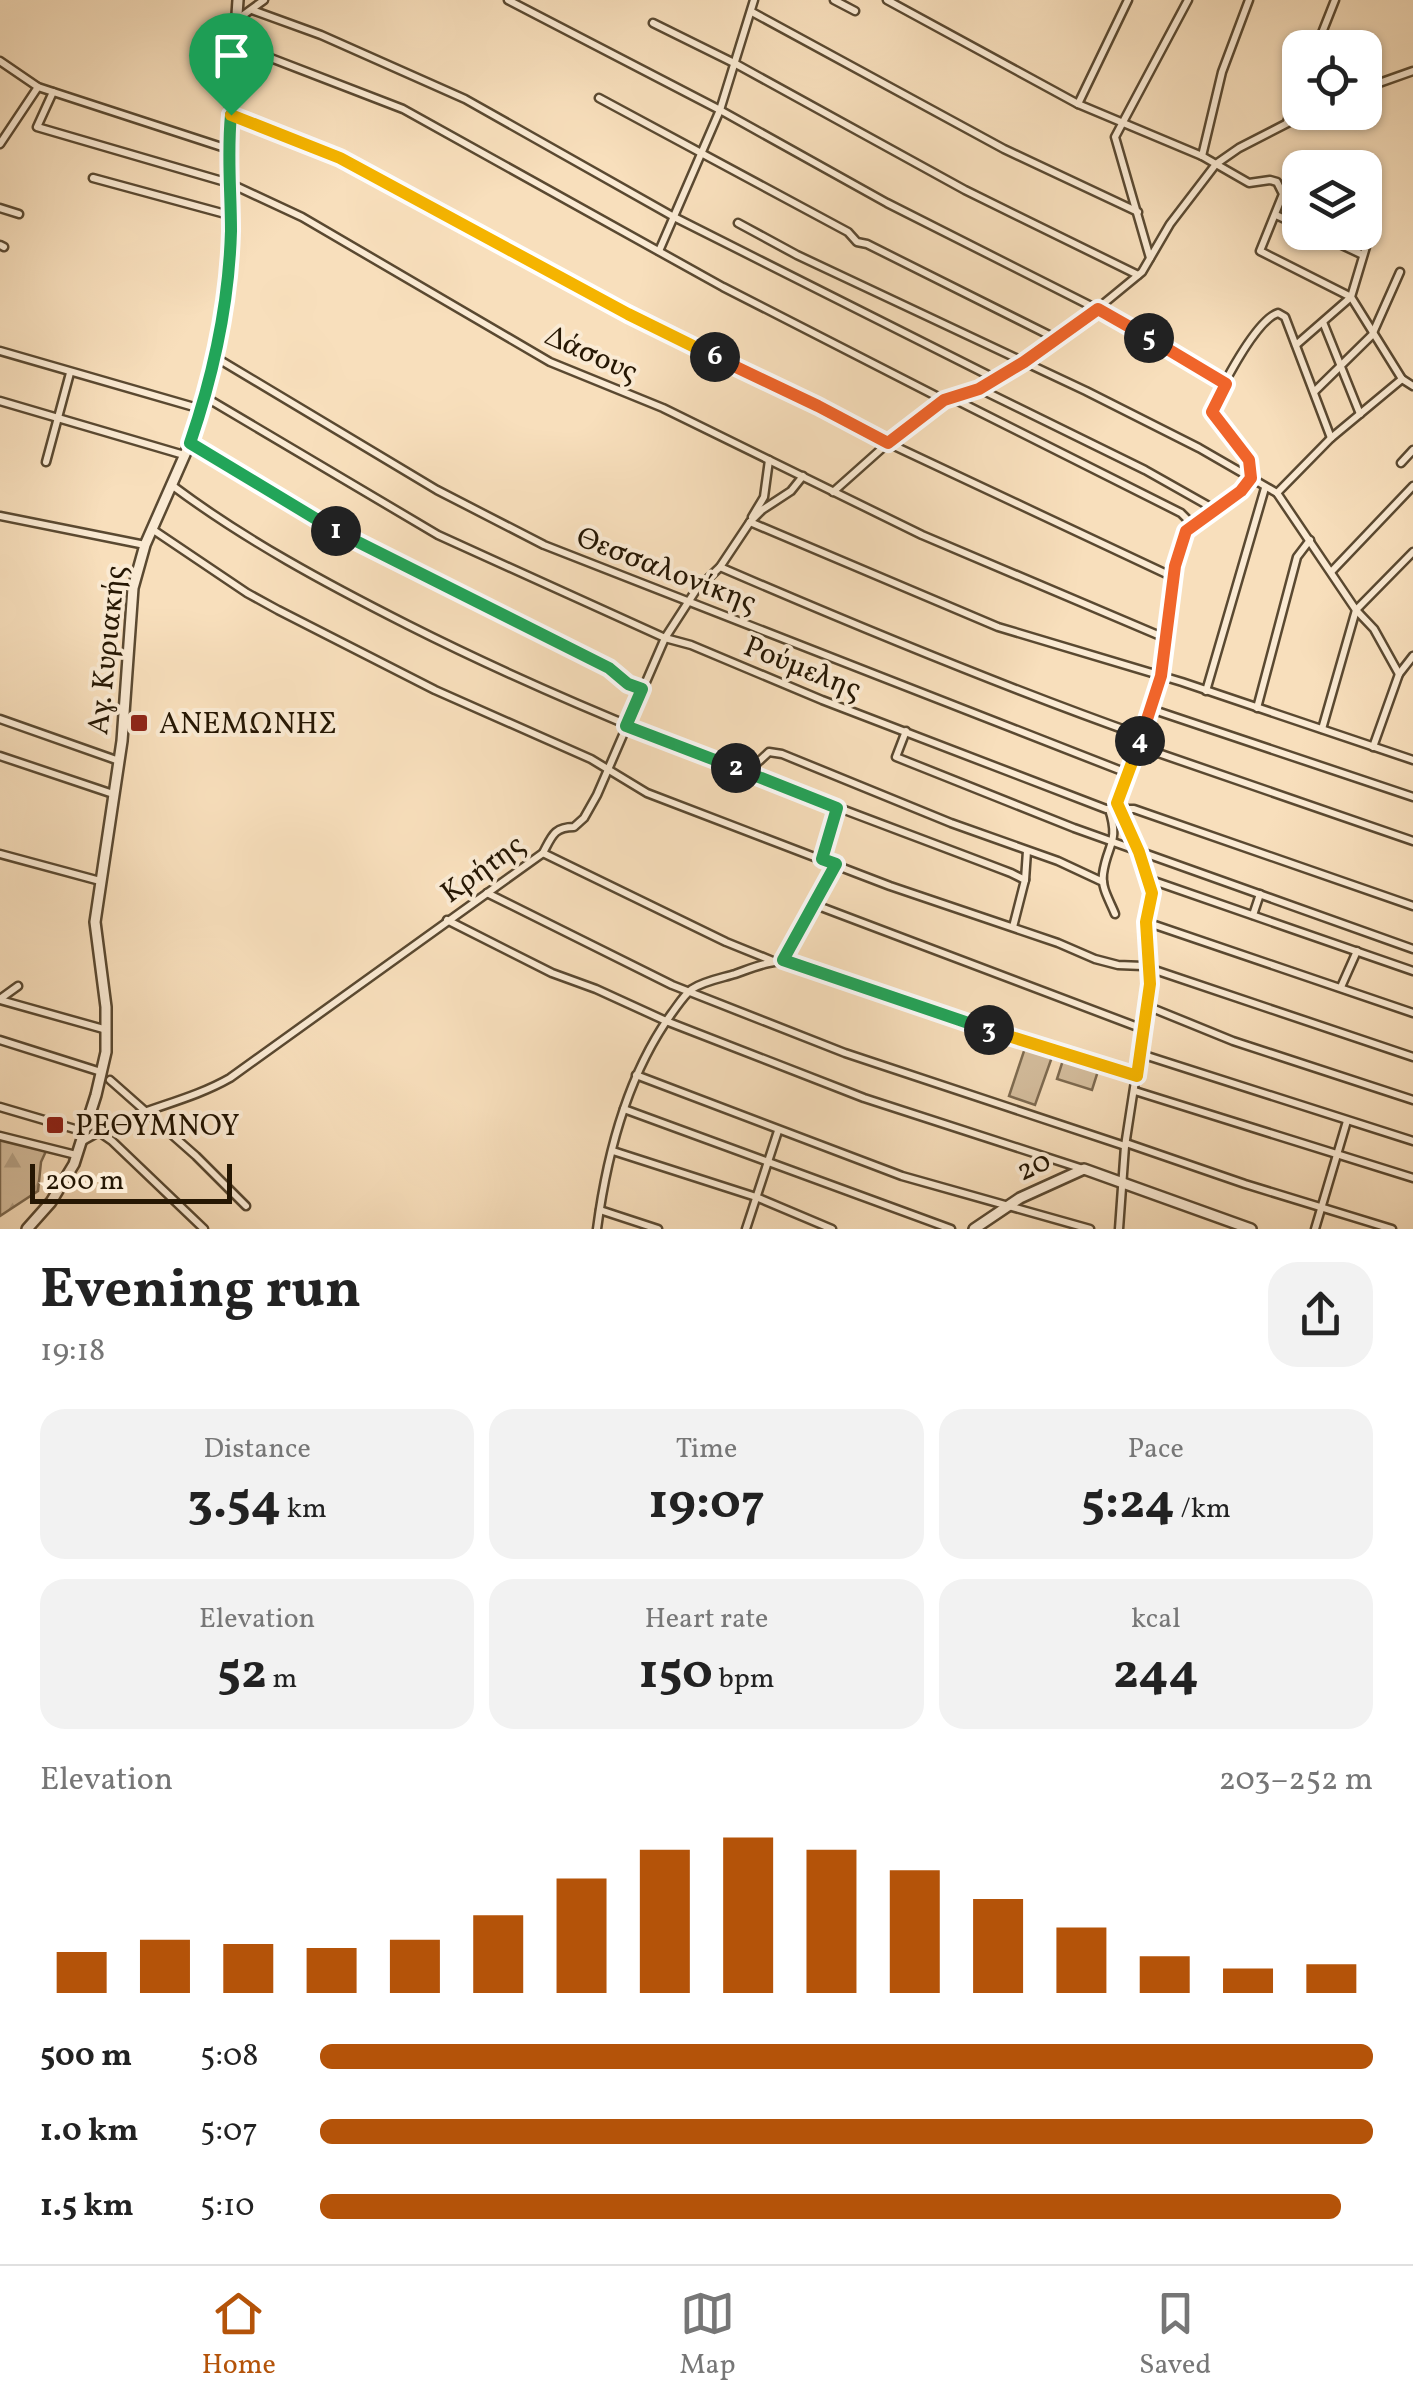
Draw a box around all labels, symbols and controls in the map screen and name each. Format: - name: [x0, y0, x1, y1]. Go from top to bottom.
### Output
- pin: [189, 13, 274, 116]
- icon: arrive: [204, 28, 259, 83]
- map controls: [1282, 30, 1382, 250]
- button: locate: [1282, 30, 1382, 130]
- button: layers: [1282, 150, 1382, 250]
- pin: 5: [1124, 313, 1174, 363]
- street label: Δάσους: [538, 316, 644, 394]
- text: 5: [1142, 318, 1156, 357]
- pin: 6: [690, 332, 740, 382]
- text: 6: [707, 337, 723, 376]
- pin: 1: [311, 506, 361, 556]
- text: 1: [330, 511, 342, 550]
- street label: Θεσσαλονίκης: [570, 517, 763, 625]
- street label: Αγ. Κυριακής: [78, 564, 138, 737]
- street label: Ρούμελης: [737, 626, 867, 711]
- place label: ΑΝΕΜΩΝΗΣ: [159, 704, 336, 746]
- marker: ΑΝΕΜΩΝΗΣ: [128, 712, 150, 734]
- pin: 4: [1115, 716, 1165, 766]
- text: 4: [1132, 721, 1148, 760]
- pin: 2: [711, 743, 761, 793]
- text: 2: [729, 748, 743, 787]
- street label: Κρήτης: [433, 825, 534, 914]
- pin: 3: [964, 1005, 1014, 1055]
- text: 3: [982, 1010, 996, 1049]
- place label: ΡΕΘΥΜΝΟΥ: [75, 1106, 240, 1148]
- marker: ΡΕΘΥΜΝΟΥ: [44, 1114, 66, 1136]
- street label: 20: [1010, 1141, 1058, 1193]
- scale bar: [30, 1159, 232, 1204]
- text: 200 m: [45, 1162, 124, 1201]
- text: Evening run: [40, 1254, 361, 1330]
- button: share: [1268, 1262, 1373, 1367]
- text: 19:18: [40, 1330, 105, 1374]
- text: Distance: [204, 1430, 311, 1469]
- text: Time: [676, 1430, 737, 1469]
- text: Pace: [1128, 1430, 1184, 1469]
- text: 3.54: [188, 1469, 281, 1539]
- text: 19:07: [648, 1469, 765, 1539]
- text: 5:24: [1081, 1469, 1175, 1539]
- text: km: [281, 1490, 327, 1529]
- text: /km: [1175, 1490, 1231, 1529]
- text: Elevation: [199, 1600, 315, 1639]
- text: Heart rate: [645, 1600, 768, 1639]
- text: kcal: [1131, 1600, 1181, 1639]
- text: 52: [217, 1639, 267, 1709]
- text: 150: [638, 1639, 713, 1709]
- text: 244: [1113, 1639, 1199, 1709]
- text: m: [267, 1660, 297, 1699]
- text: bpm: [713, 1660, 775, 1699]
- text: Elevation: [40, 1759, 173, 1803]
- text: 203–252 m: [1219, 1759, 1373, 1803]
- text: 500 m: [40, 2035, 132, 2079]
- text: 5:08: [200, 2035, 258, 2079]
- text: 1.0 km: [40, 2110, 138, 2154]
- text: 5:07: [200, 2110, 258, 2154]
- text: 1.5 km: [40, 2185, 134, 2229]
- text: 5:10: [200, 2185, 255, 2229]
- tab: Home: [202, 2286, 276, 2385]
- tab: Map: [679, 2286, 735, 2385]
- tab: Saved: [1139, 2286, 1211, 2385]

